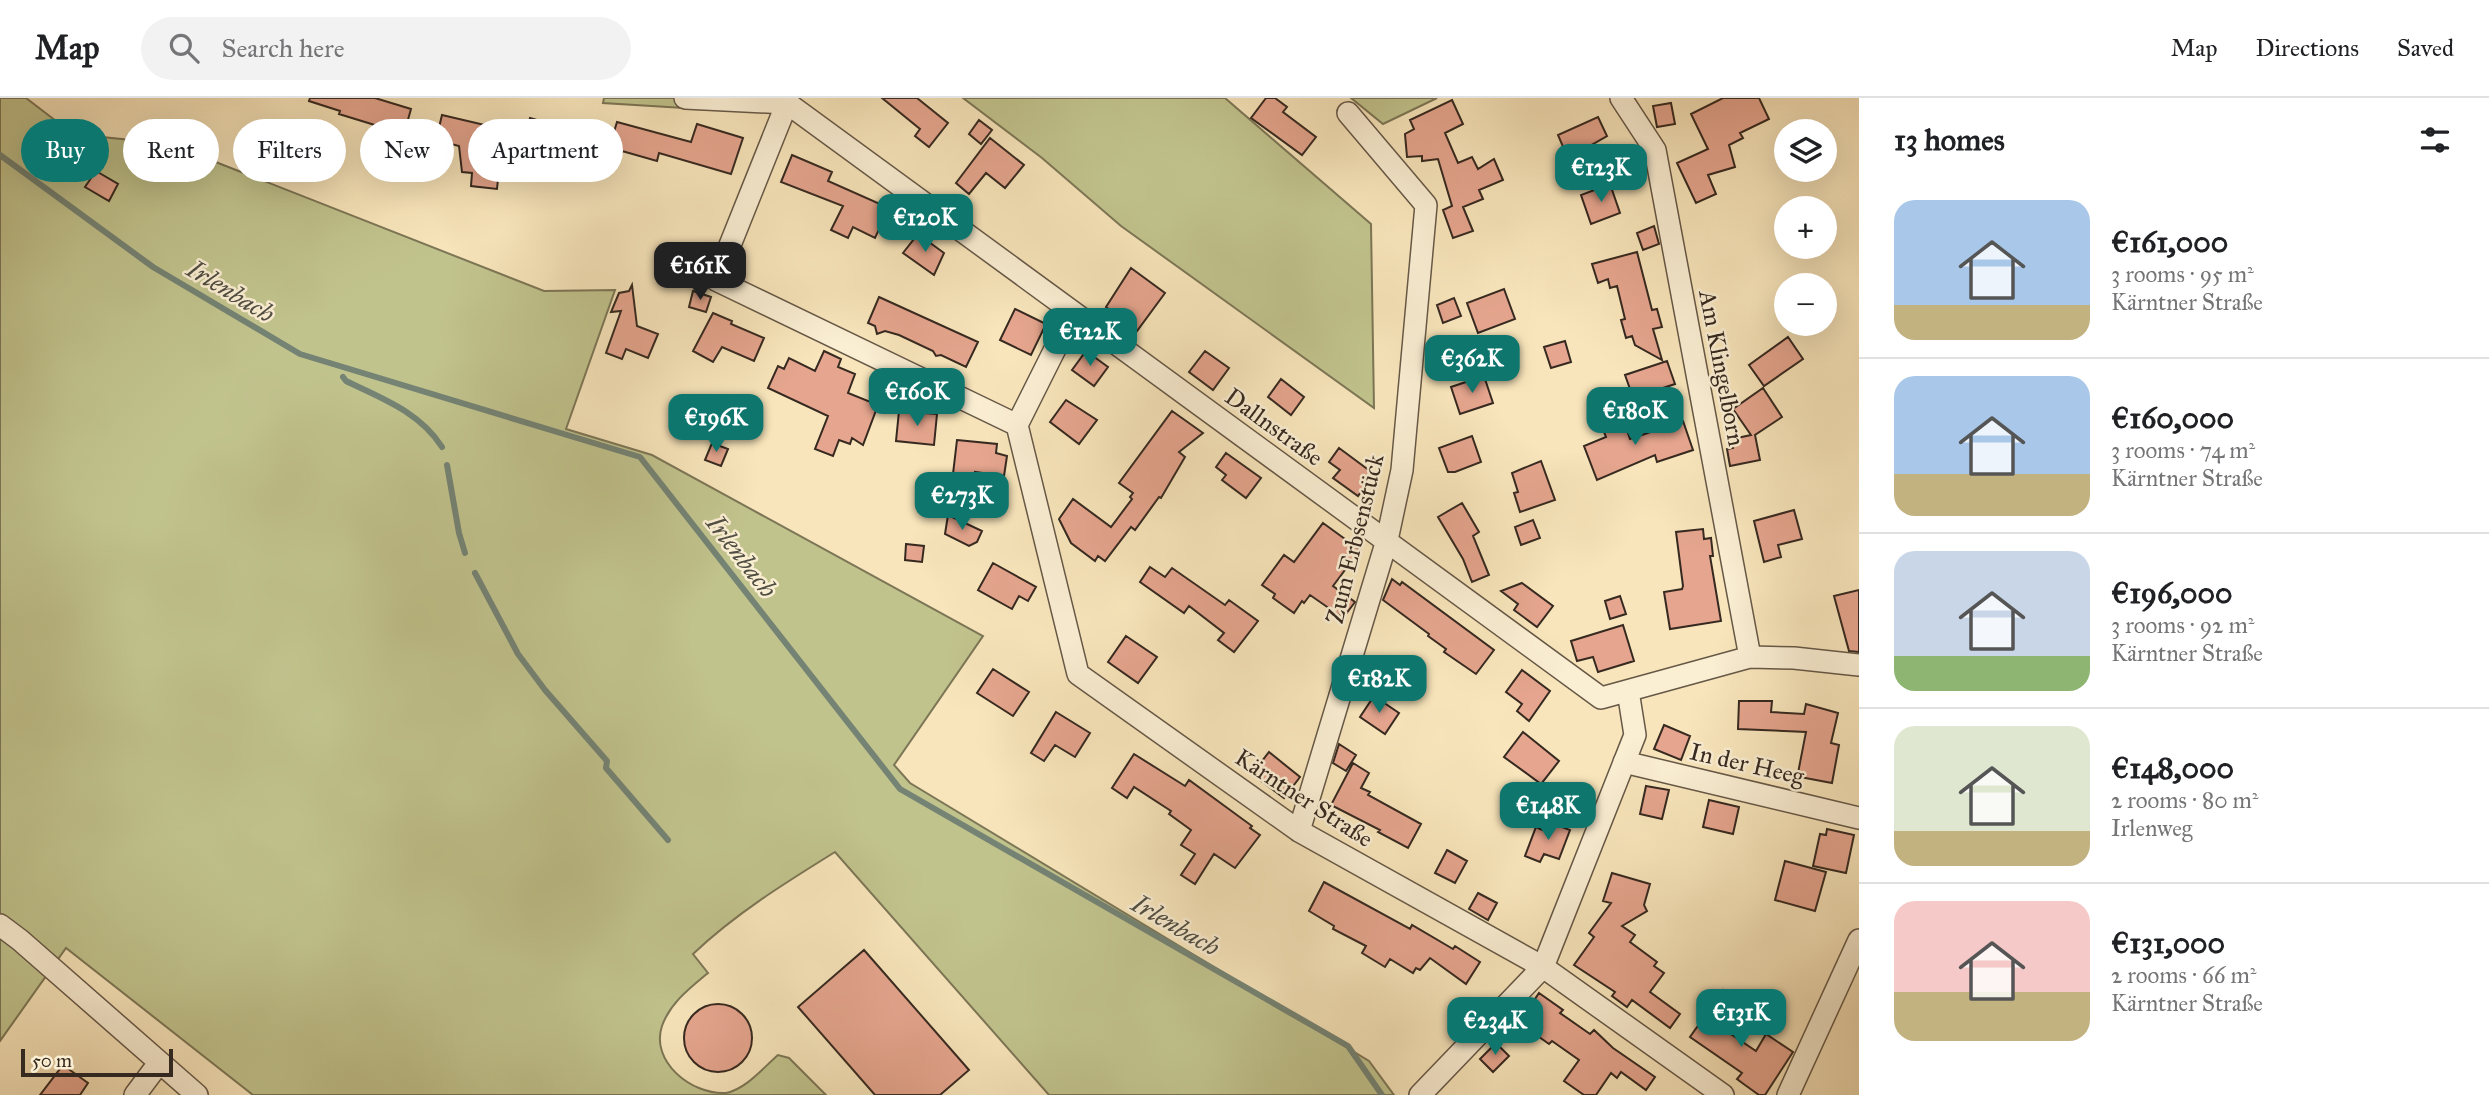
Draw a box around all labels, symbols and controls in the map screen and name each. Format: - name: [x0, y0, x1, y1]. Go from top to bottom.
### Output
- search box: [141, 17, 631, 80]
- text: Map: [35, 28, 99, 68]
- icon: search: [165, 29, 203, 67]
- text: Search here: [221, 32, 345, 64]
- text: Map: [2171, 33, 2218, 63]
- text: Directions: [2256, 33, 2359, 63]
- text: Saved: [2397, 33, 2454, 63]
- chip: Buy: [21, 119, 109, 182]
- chip: Rent: [123, 119, 219, 182]
- chip: Filters: [233, 119, 346, 182]
- chip: New: [360, 119, 454, 182]
- chip: Apartment: [468, 119, 623, 182]
- map controls: [1774, 119, 1837, 336]
- button: layers: [1774, 119, 1837, 182]
- icon: filters: [2416, 121, 2454, 159]
- text: 13 homes: [1894, 122, 2005, 158]
- pin: €123K: [1552, 144, 1650, 204]
- text: €123K: [1571, 153, 1631, 181]
- pin: €120K: [876, 194, 974, 254]
- button: +: [1774, 196, 1837, 259]
- text: €120K: [893, 203, 957, 231]
- text: €161,000: [2111, 224, 2228, 260]
- icon: home: [1950, 228, 2034, 312]
- pin: €161K: [651, 242, 749, 302]
- text: €161K: [670, 251, 730, 279]
- water label: Irlenbach: [181, 252, 281, 330]
- text: 3 rooms · 95 m²: [2111, 260, 2254, 288]
- button: −: [1774, 273, 1837, 336]
- street label: Am Klingelborn: [1692, 287, 1752, 448]
- text: Kärntner Straße: [2111, 288, 2263, 316]
- pin: €122K: [1041, 308, 1139, 368]
- text: €122K: [1059, 317, 1121, 345]
- pin: €362K: [1423, 336, 1521, 395]
- text: €362K: [1441, 344, 1503, 372]
- pin: €160K: [868, 368, 966, 428]
- text: €160K: [885, 377, 949, 405]
- street label: Dallnstraße: [1219, 381, 1329, 473]
- pin: €180K: [1586, 388, 1684, 447]
- pin: €196K: [667, 394, 765, 454]
- text: €180K: [1603, 396, 1667, 424]
- text: €160,000: [2111, 400, 2234, 436]
- text: €196K: [684, 403, 748, 431]
- icon: home: [1950, 404, 2034, 488]
- text: 3 rooms · 74 m²: [2111, 436, 2255, 464]
- street label: Zum Erbsenstück: [1319, 450, 1391, 627]
- text: Kärntner Straße: [2111, 464, 2263, 492]
- pin: €273K: [913, 472, 1011, 532]
- text: €273K: [931, 481, 993, 509]
- water label: Irlenbach: [699, 507, 784, 604]
- text: €196,000: [2111, 575, 2232, 611]
- icon: home: [1950, 579, 2034, 663]
- text: 3 rooms · 92 m²: [2111, 611, 2254, 639]
- text: Kärntner Straße: [2111, 639, 2263, 667]
- pin: €182K: [1330, 656, 1428, 715]
- text: €182K: [1348, 664, 1410, 692]
- street label: In der Heeg: [1687, 736, 1808, 792]
- street label: Kärntner Straße: [1229, 742, 1379, 854]
- text: €148,000: [2111, 750, 2234, 786]
- icon: home: [1950, 754, 2034, 838]
- pin: €148K: [1499, 782, 1597, 842]
- text: 2 rooms · 80 m²: [2111, 786, 2258, 814]
- text: €148K: [1516, 791, 1580, 819]
- text: Irlenweg: [2111, 814, 2192, 842]
- water label: Irlenbach: [1125, 887, 1226, 963]
- text: €131,000: [2111, 925, 2225, 961]
- icon: home: [1950, 929, 2034, 1013]
- text: 2 rooms · 66 m²: [2111, 961, 2256, 989]
- text: Kärntner Straße: [2111, 989, 2263, 1017]
- pin: €131K: [1692, 990, 1790, 1049]
- pin: €234K: [1446, 998, 1544, 1057]
- text: €131K: [1712, 998, 1770, 1026]
- text: €234K: [1463, 1006, 1527, 1034]
- scale bar: [21, 1046, 173, 1078]
- text: 50 m: [32, 1049, 72, 1072]

